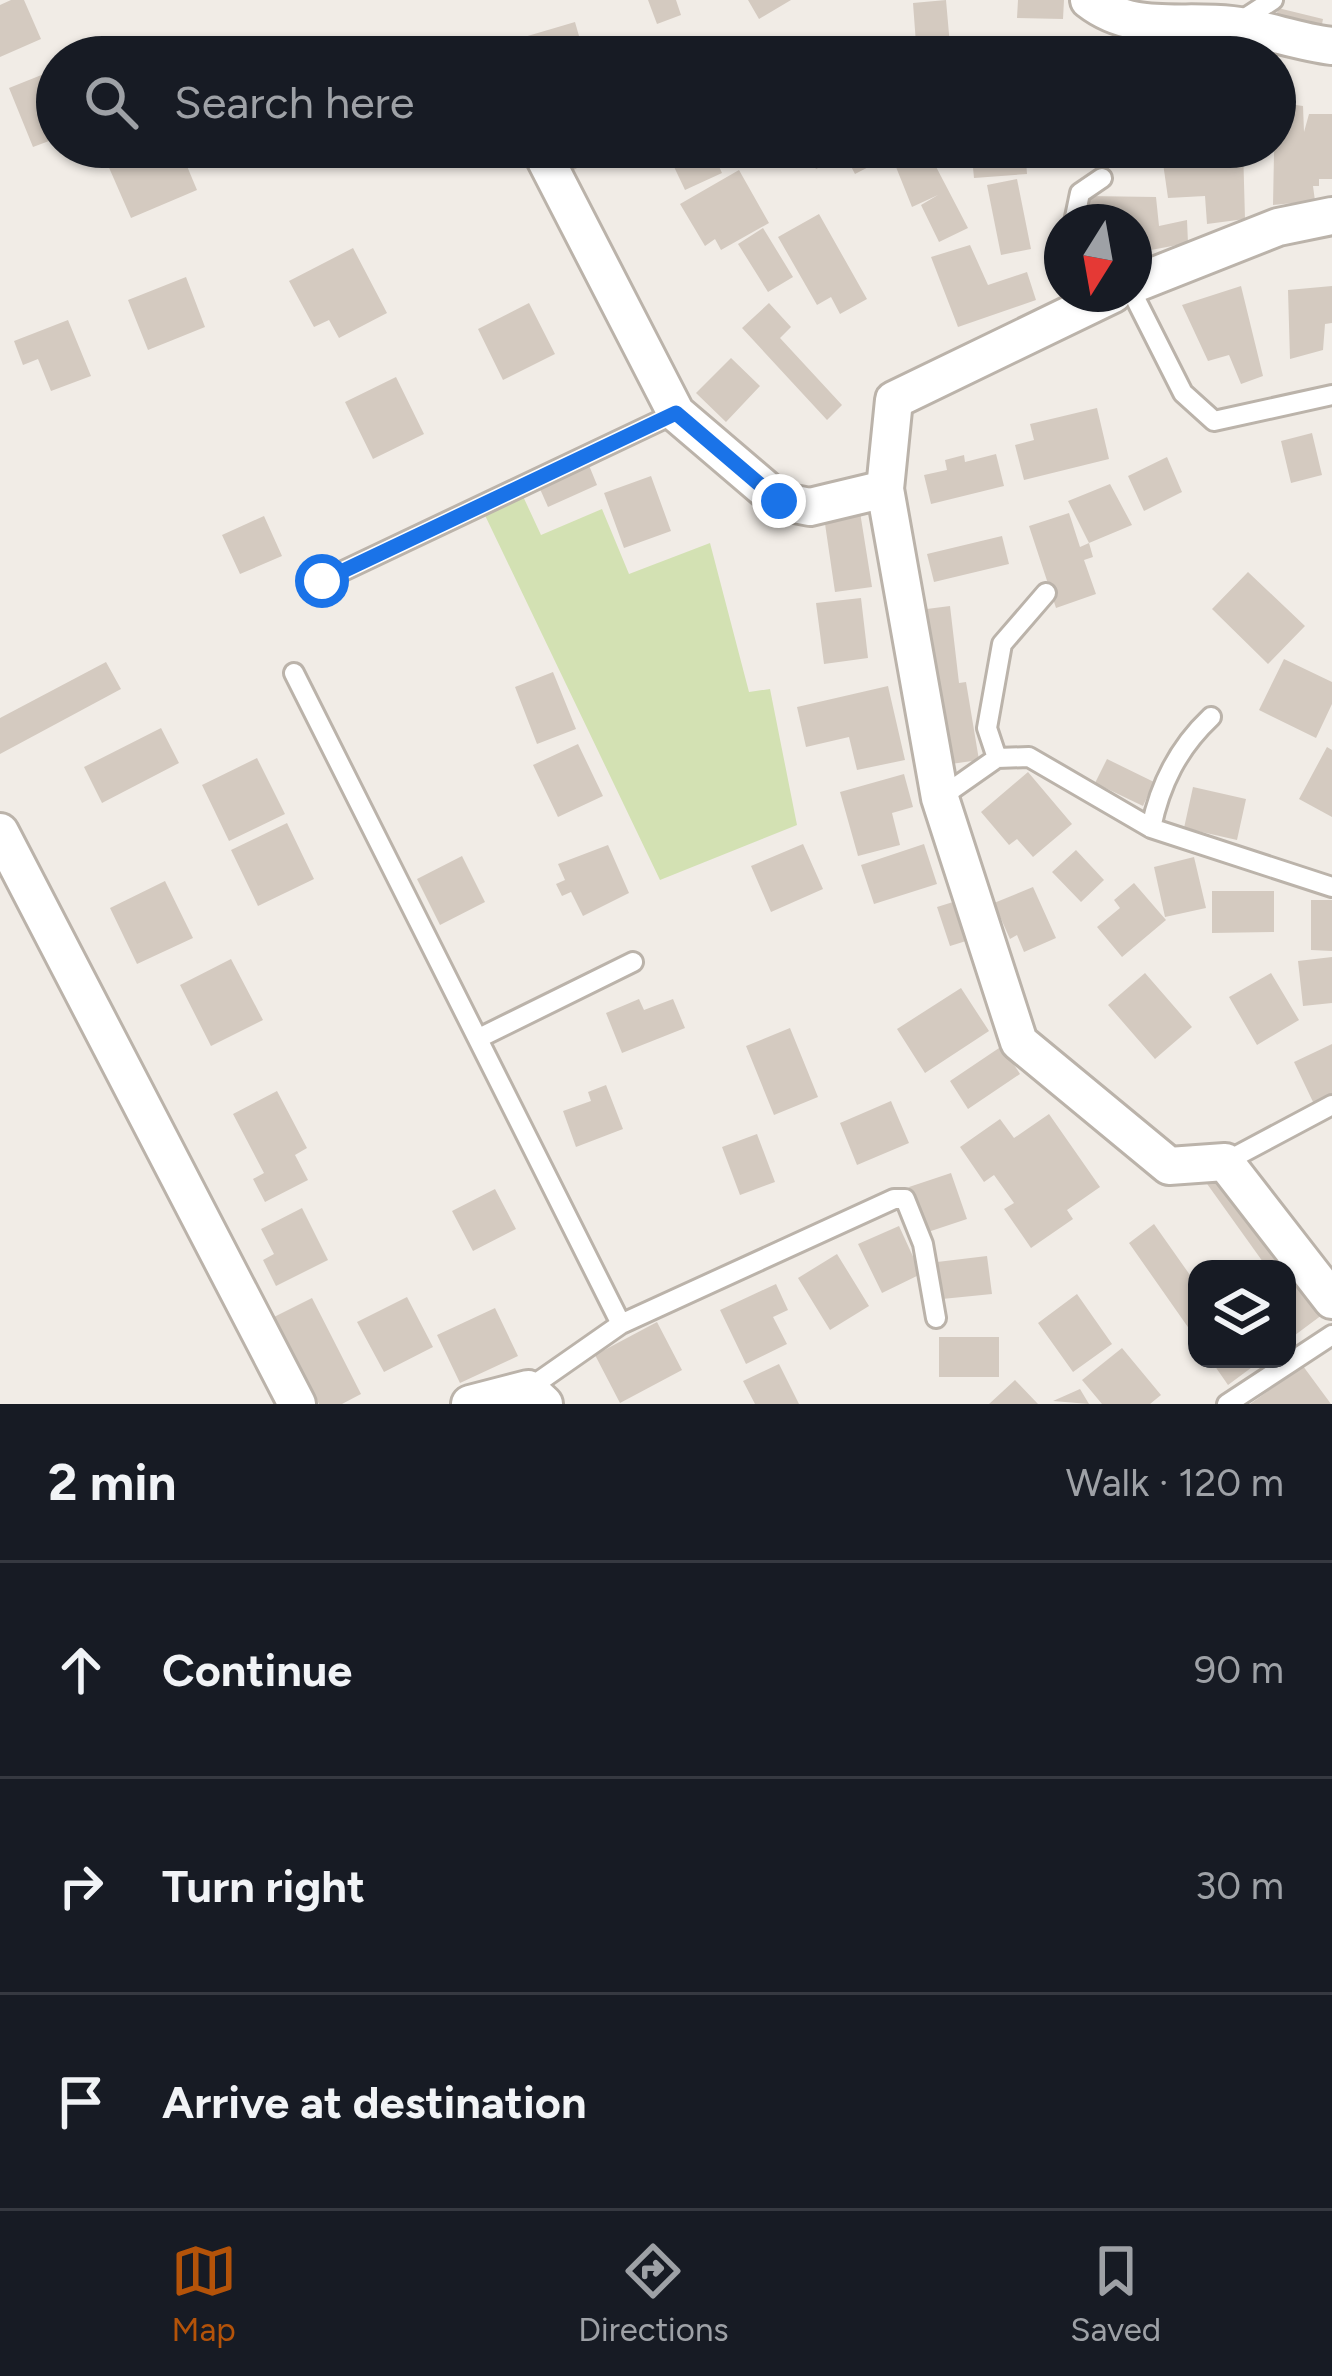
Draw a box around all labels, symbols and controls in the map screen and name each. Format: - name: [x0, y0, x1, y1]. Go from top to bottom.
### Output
- search box: [36, 36, 1296, 168]
- icon: search: [78, 69, 144, 135]
- text: Search here: [174, 75, 414, 129]
- north arrow: [1044, 204, 1152, 312]
- route end: [752, 474, 806, 528]
- route start: [295, 554, 349, 608]
- map controls: [1188, 1260, 1296, 1368]
- button: layers: [1188, 1260, 1296, 1368]
- text: 2 min: [48, 1452, 176, 1513]
- text: Walk · 120 m: [1066, 1459, 1284, 1506]
- icon: ahead: [48, 1637, 114, 1703]
- text: Continue: [162, 1643, 352, 1697]
- text: 90 m: [1194, 1646, 1284, 1693]
- icon: right: [48, 1853, 114, 1919]
- text: Turn right: [162, 1859, 365, 1913]
- text: 30 m: [1195, 1862, 1284, 1909]
- icon: arrive: [48, 2069, 114, 2135]
- text: Arrive at destination: [162, 2075, 586, 2129]
- tab: Map: [171, 2238, 237, 2349]
- tab: Directions: [578, 2238, 729, 2349]
- tab: Saved: [1070, 2238, 1161, 2349]

